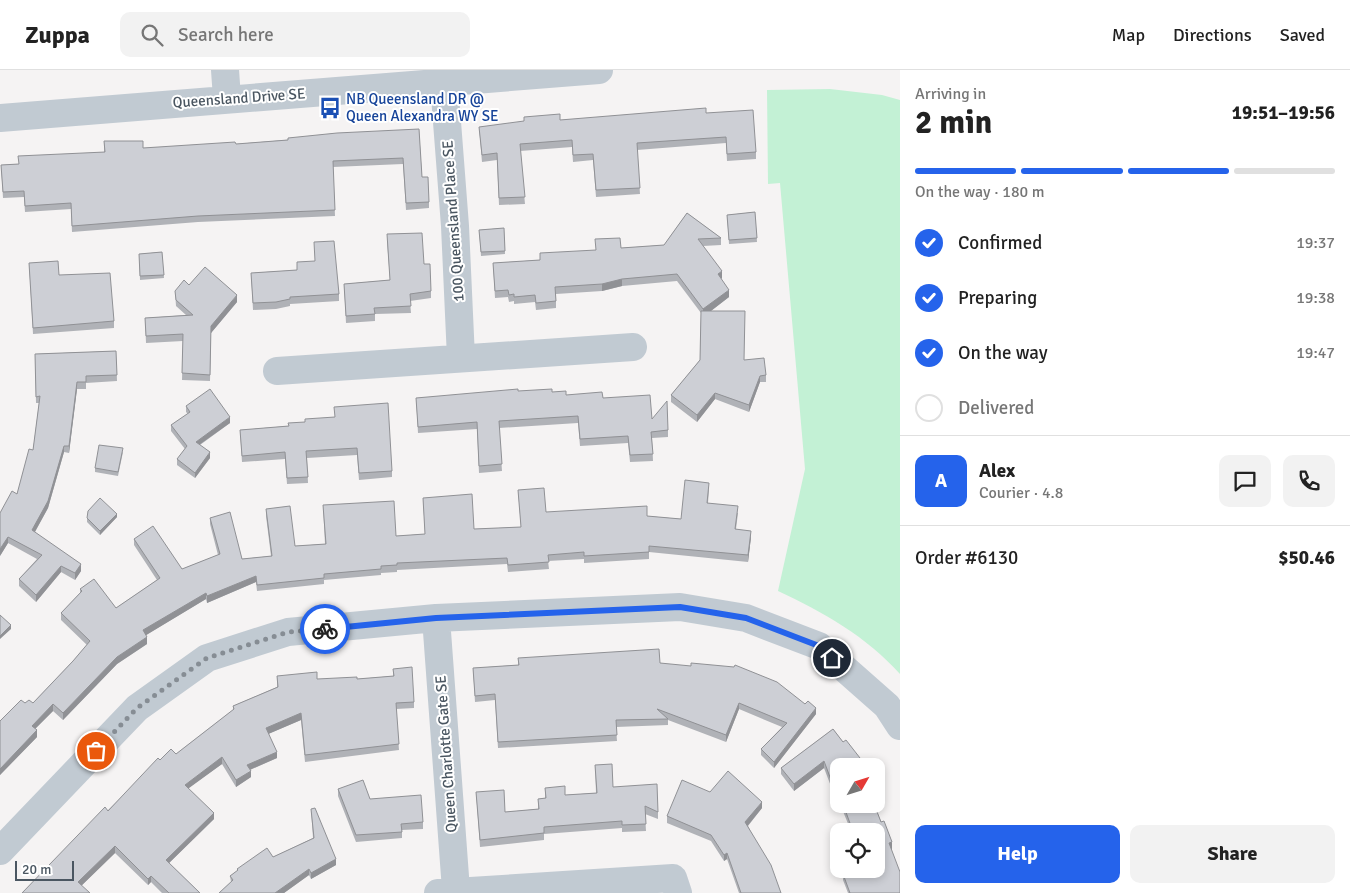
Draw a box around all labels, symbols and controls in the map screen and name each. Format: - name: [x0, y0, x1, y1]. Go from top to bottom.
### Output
- search box: [120, 12, 470, 57]
- text: Zuppa: [25, 20, 90, 50]
- icon: search: [138, 21, 166, 49]
- text: Search here: [178, 23, 274, 47]
- text: Map: [1112, 24, 1145, 46]
- text: Directions: [1173, 24, 1252, 46]
- text: Saved: [1280, 24, 1325, 46]
- street label: Queensland Drive SE: [172, 84, 306, 112]
- text: Arriving in: [915, 84, 986, 104]
- place label: NB Queensland DR @ Queen Alexandra WY SE: [346, 90, 499, 125]
- bus stop icon: NB Queensland DR @ Queen Alexandra WY SE: [317, 95, 343, 121]
- text: 19:51–19:56: [1232, 101, 1335, 125]
- text: 2 min: [915, 103, 992, 142]
- street label: 100 Queensland Place SE: [438, 140, 468, 302]
- text: On the way · 180 m: [915, 182, 1045, 202]
- icon: check: [915, 229, 943, 257]
- text: Confirmed: [958, 231, 1042, 255]
- text: 19:37: [1296, 233, 1335, 253]
- icon: check: [915, 284, 943, 312]
- text: Preparing: [958, 286, 1037, 310]
- text: 19:38: [1296, 288, 1335, 308]
- icon: check: [915, 339, 943, 367]
- text: On the way: [958, 341, 1048, 365]
- text: 19:47: [1296, 343, 1335, 363]
- text: Delivered: [958, 396, 1034, 420]
- button: chat: [1219, 455, 1271, 507]
- button: phone: [1283, 455, 1335, 507]
- text: Alex: [979, 459, 1015, 483]
- text: A: [935, 469, 947, 493]
- text: Courier · 4.8: [979, 483, 1063, 503]
- text: Order #6130: [915, 546, 1018, 570]
- text: $50.46: [1278, 546, 1335, 570]
- courier: [300, 604, 350, 654]
- icon: bike: [311, 615, 339, 643]
- pin: [811, 637, 853, 679]
- icon: home: [818, 644, 846, 672]
- street label: Queen Charlotte Gate SE: [432, 675, 460, 833]
- pin: [75, 730, 117, 772]
- icon: bag: [82, 737, 110, 765]
- north arrow: [830, 758, 885, 812]
- map controls: [830, 758, 885, 878]
- button: locate: [830, 823, 885, 878]
- button: Help: [915, 825, 1120, 883]
- button: Share: [1130, 825, 1335, 883]
- scale bar: [15, 858, 74, 881]
- text: 20 m: [22, 861, 51, 878]

